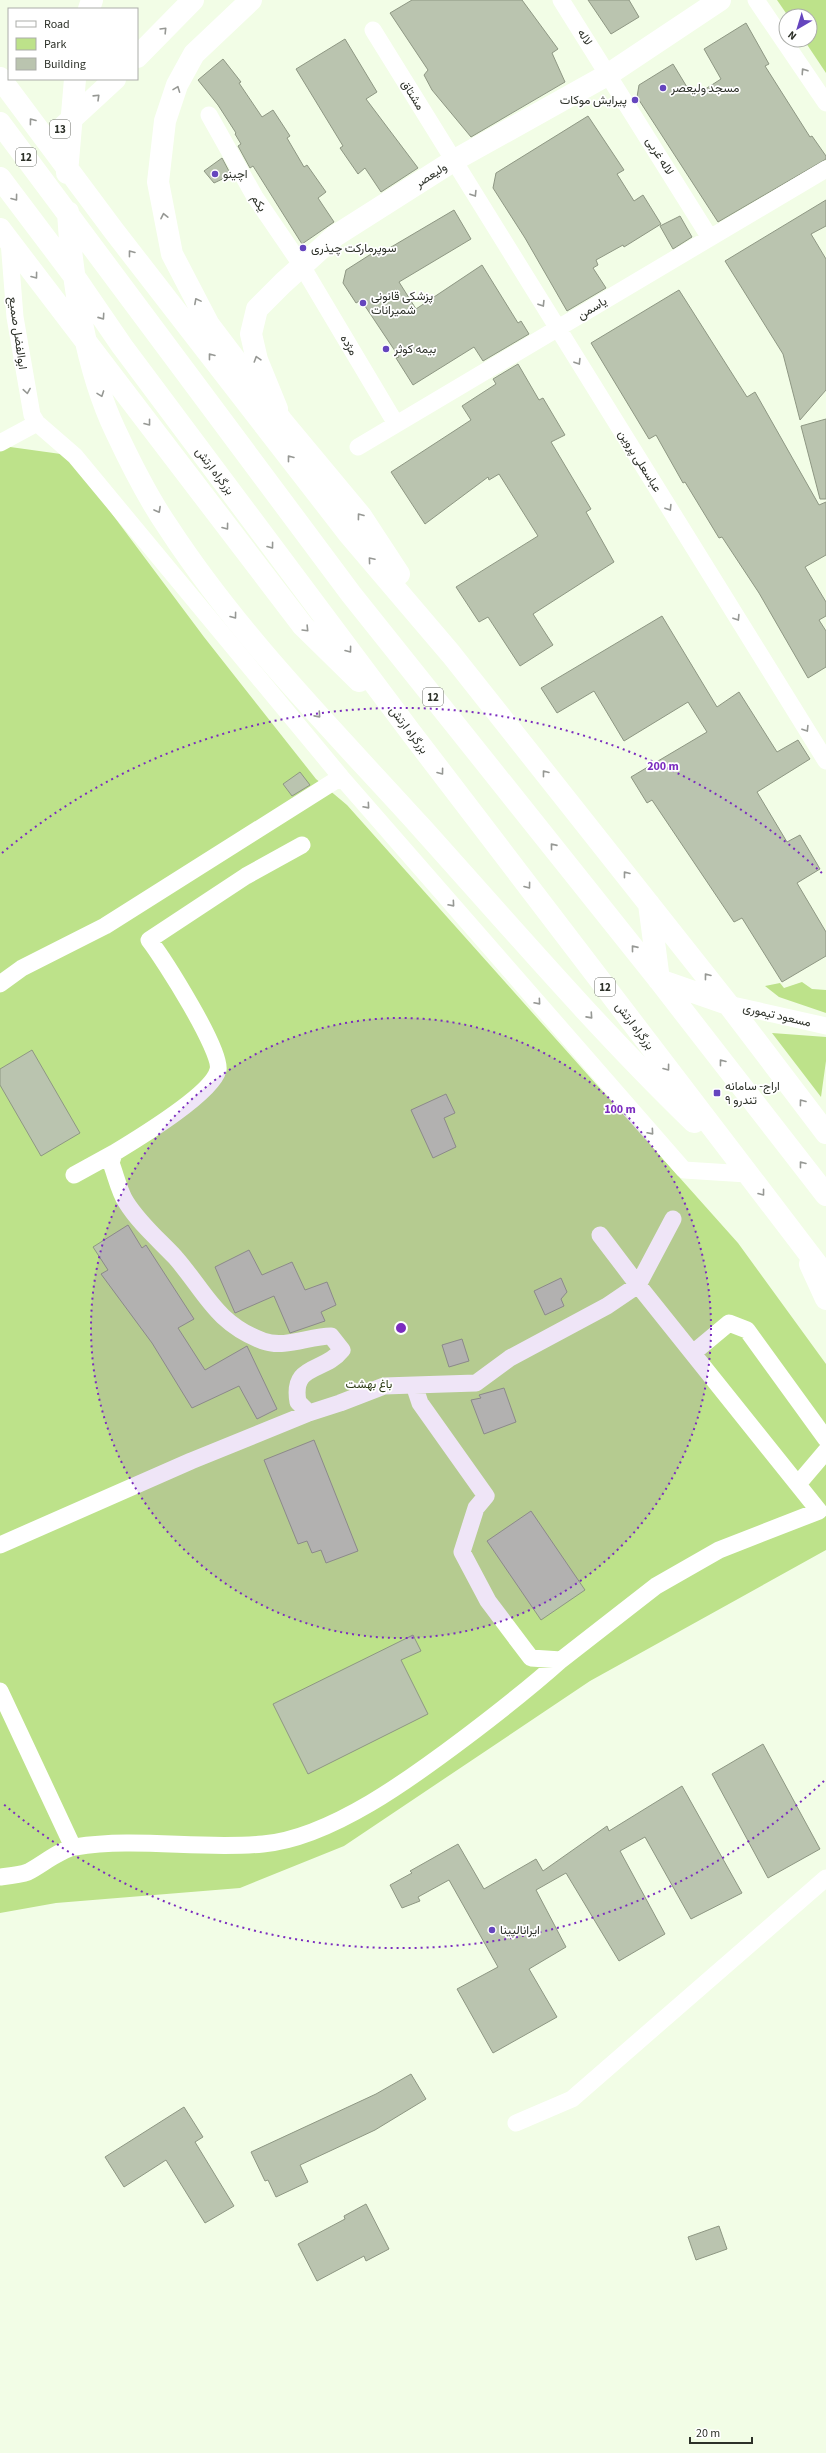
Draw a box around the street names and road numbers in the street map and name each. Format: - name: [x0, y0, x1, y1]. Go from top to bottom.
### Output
- street label: لاله: [573, 26, 596, 49]
- street label: مشتاق: [397, 77, 428, 114]
- road number: 13: [50, 120, 70, 138]
- street label: لاله غربی: [641, 134, 678, 179]
- road number: 12: [16, 148, 36, 166]
- street label: ولیعصر: [411, 159, 451, 193]
- street label: یکم: [247, 191, 271, 215]
- street label: یاسمن: [574, 293, 611, 324]
- street label: ابوالفضل صمیع: [4, 295, 31, 371]
- street label: مژده: [336, 332, 361, 359]
- street label: عباسعلی پروین: [614, 427, 666, 496]
- street label: بزرگراه ارتش: [191, 444, 238, 499]
- road number: 12: [423, 688, 443, 706]
- street label: بزرگراه ارتش: [385, 703, 432, 758]
- road number: 12: [595, 978, 615, 996]
- street label: بزرگراه ارتش: [611, 999, 658, 1054]
- street label: مسعود تیموری: [741, 999, 813, 1032]

